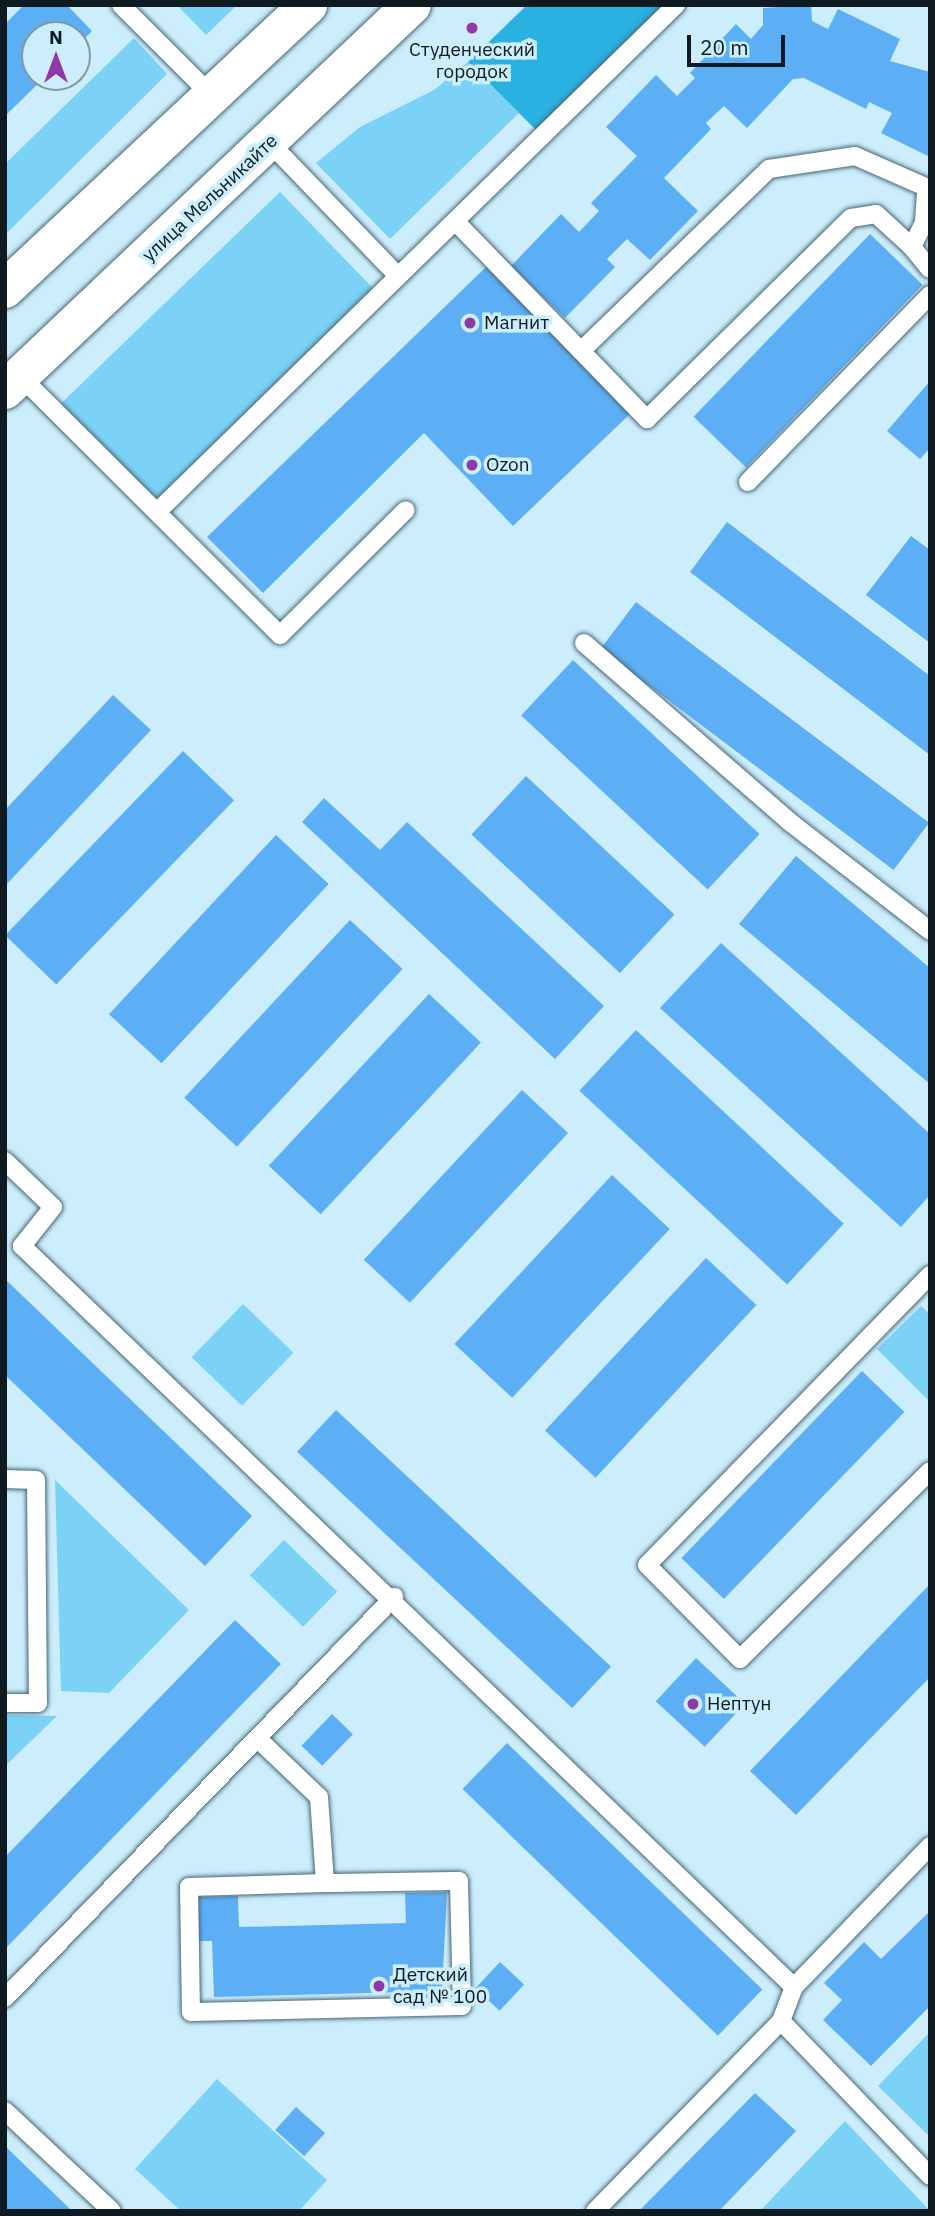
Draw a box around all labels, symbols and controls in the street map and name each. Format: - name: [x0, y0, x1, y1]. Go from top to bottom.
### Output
- marker: Студенческий городок: [464, 20, 480, 36]
- north arrow: [21, 21, 91, 91]
- scale bar: [690, 21, 788, 65]
- text: N: [49, 25, 63, 49]
- text: 20 m: [700, 33, 749, 61]
- place label: Студенческий городок: [409, 39, 535, 83]
- street label: улица Мельникайте: [138, 129, 282, 267]
- place label: Магнит: [484, 312, 549, 334]
- marker: Магнит: [462, 315, 478, 331]
- place label: Ozon: [486, 454, 530, 476]
- marker: Ozon: [464, 457, 480, 473]
- place label: Нептун: [707, 1693, 772, 1715]
- marker: Нептун: [685, 1696, 701, 1712]
- place label: Детский сад № 100: [393, 1964, 487, 2008]
- marker: Детский сад № 100: [371, 1978, 387, 1994]

